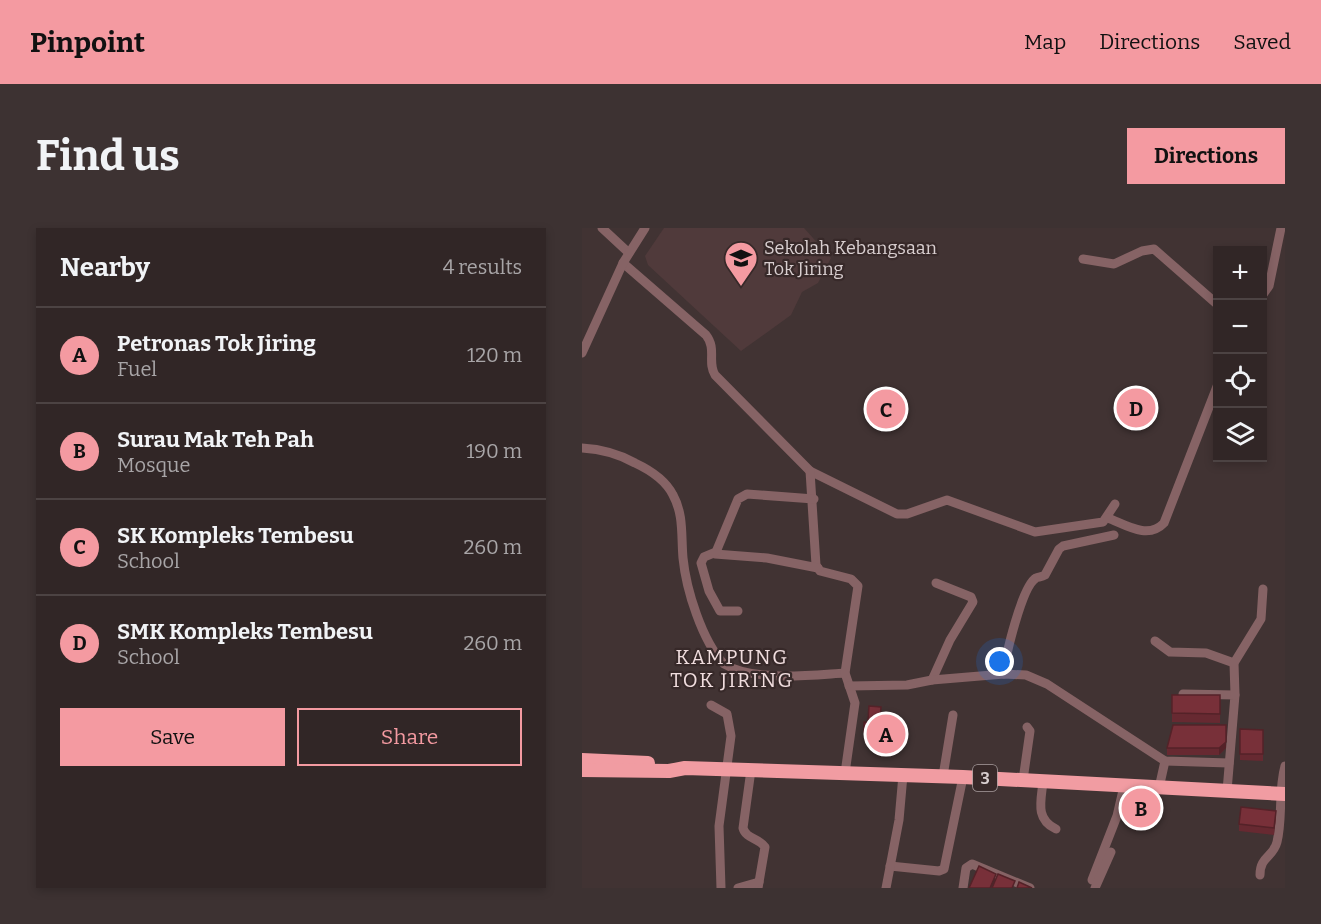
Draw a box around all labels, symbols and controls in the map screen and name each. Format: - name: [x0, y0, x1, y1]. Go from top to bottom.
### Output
- text: Pinpoint: [30, 26, 145, 59]
- text: Map: [1024, 29, 1066, 55]
- text: Directions: [1099, 29, 1200, 55]
- text: Saved: [1233, 29, 1291, 55]
- button: Directions: [1127, 128, 1285, 184]
- text: Find us: [36, 131, 180, 181]
- place label: Sekolah Kebangsaan Tok Jiring: [764, 237, 938, 280]
- school or university icon: Sekolah Kebangsaan Tok Jiring: [723, 240, 759, 287]
- map controls: [1213, 246, 1267, 462]
- button: +: [1213, 246, 1267, 300]
- text: Nearby: [60, 252, 150, 283]
- text: 4 results: [443, 255, 522, 279]
- button: −: [1213, 300, 1267, 354]
- text: Petronas Tok Jiring: [117, 330, 316, 357]
- text: A: [72, 343, 87, 367]
- text: 120 m: [467, 343, 522, 367]
- button: locate: [1213, 354, 1267, 408]
- text: Fuel: [117, 357, 157, 381]
- pin: C: [866, 386, 906, 432]
- pin: D: [1116, 386, 1156, 430]
- button: layers: [1213, 408, 1267, 462]
- text: Surau Mak Teh Pah: [117, 426, 314, 453]
- text: B: [73, 439, 86, 463]
- text: 190 m: [466, 439, 522, 463]
- text: Mosque: [117, 453, 190, 477]
- text: SK Kompleks Tembesu: [117, 522, 354, 549]
- text: C: [73, 535, 86, 559]
- text: 260 m: [463, 535, 522, 559]
- text: School: [117, 549, 180, 573]
- text: SMK Kompleks Tembesu: [117, 618, 373, 645]
- text: D: [72, 631, 87, 655]
- text: 260 m: [463, 631, 522, 655]
- text: School: [117, 645, 180, 669]
- district label: KAMPUNG TOK JIRING: [670, 645, 794, 692]
- your location: [985, 647, 1014, 676]
- button: Save: [60, 708, 285, 766]
- button: Share: [297, 708, 522, 766]
- pin: A: [866, 712, 906, 756]
- road number: 3: [973, 765, 997, 791]
- pin: B: [1122, 786, 1160, 830]

